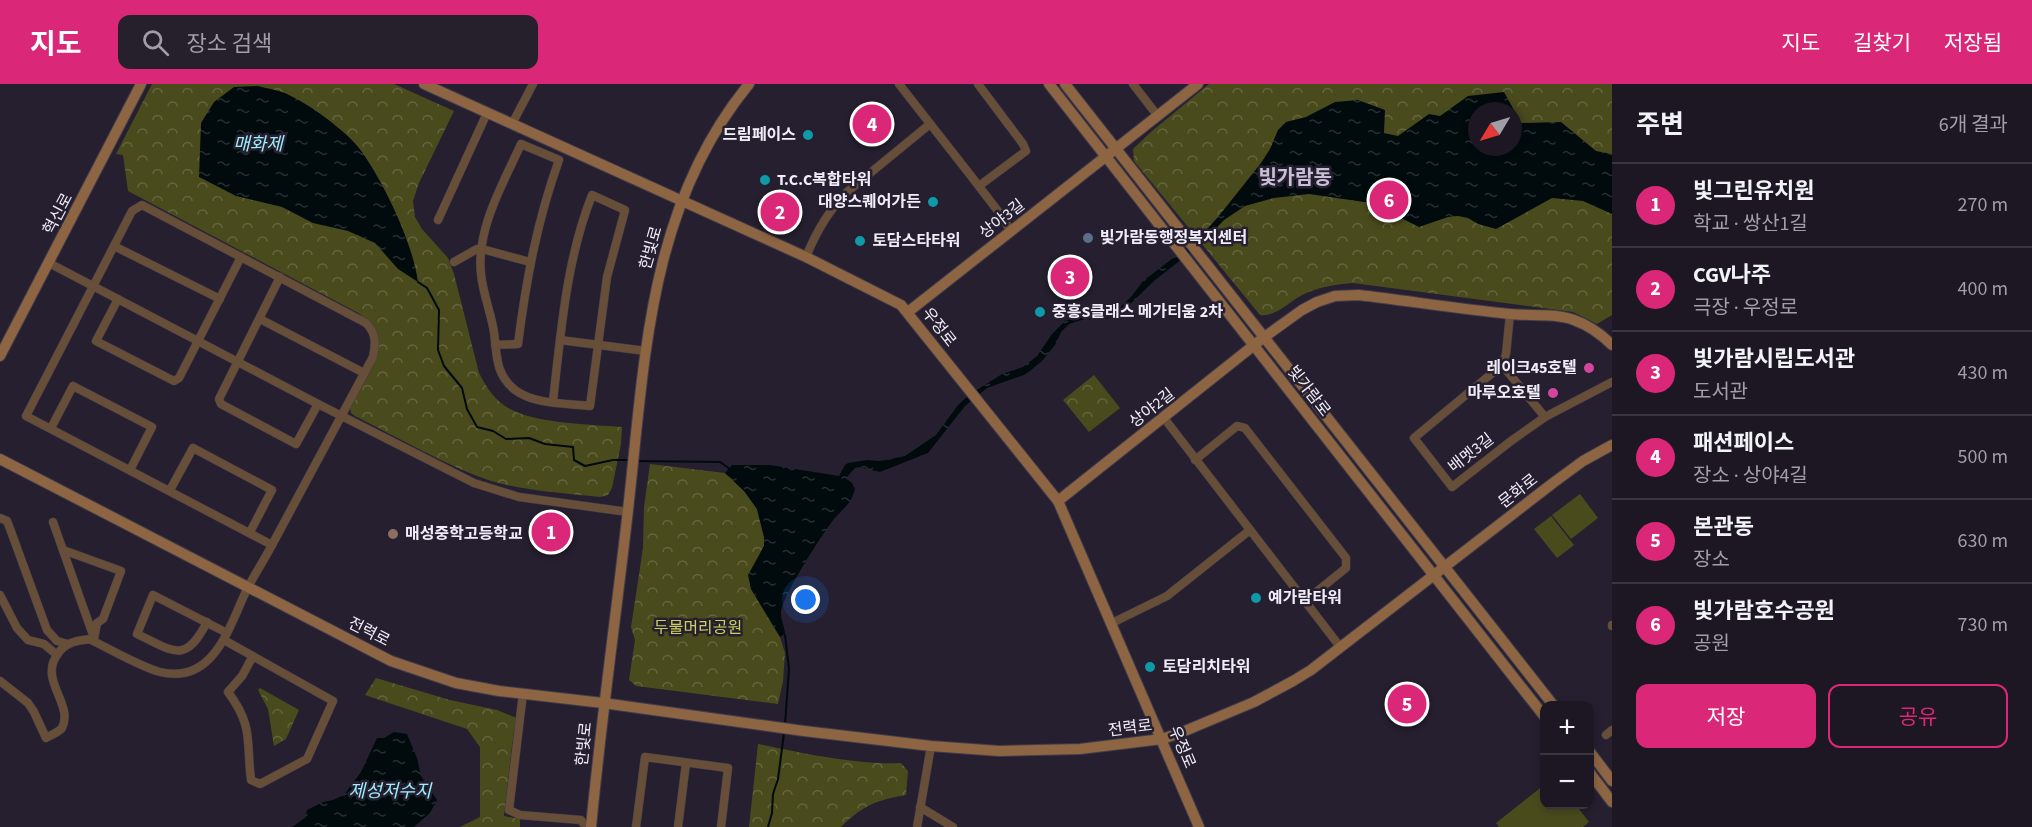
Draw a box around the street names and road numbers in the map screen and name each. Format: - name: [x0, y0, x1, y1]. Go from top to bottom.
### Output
- street label: 혁신로: [38, 189, 78, 239]
- street label: 상야3길: [975, 194, 1029, 244]
- street label: 한빛로: [634, 223, 668, 272]
- street label: 우정로: [917, 303, 961, 351]
- street label: 빛가람로: [1282, 361, 1336, 421]
- street label: 상야2길: [1125, 383, 1179, 433]
- street label: 배멧3길: [1444, 428, 1498, 478]
- street label: 문화로: [1494, 469, 1542, 513]
- street label: 전력로: [344, 612, 394, 652]
- street label: 전력로: [1107, 714, 1154, 742]
- street label: 한빛로: [571, 721, 597, 767]
- street label: 우정로: [1163, 722, 1201, 772]

